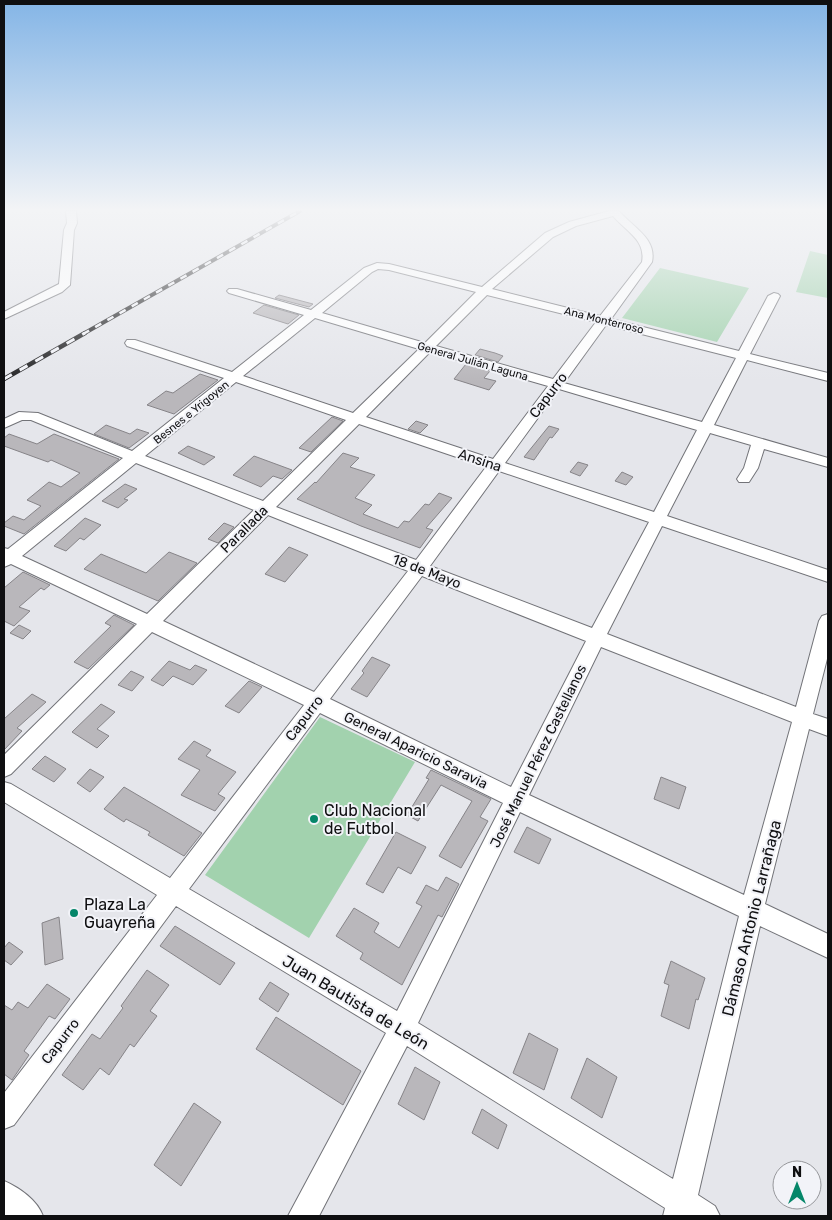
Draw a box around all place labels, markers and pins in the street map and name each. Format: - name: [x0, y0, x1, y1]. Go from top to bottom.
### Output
- place label: Club Nacional de Futbol: [324, 801, 426, 838]
- marker: Club Nacional de Futbol: [308, 813, 320, 825]
- place label: Plaza La Guayreña: [84, 895, 155, 932]
- marker: Plaza La Guayreña: [68, 907, 80, 919]

